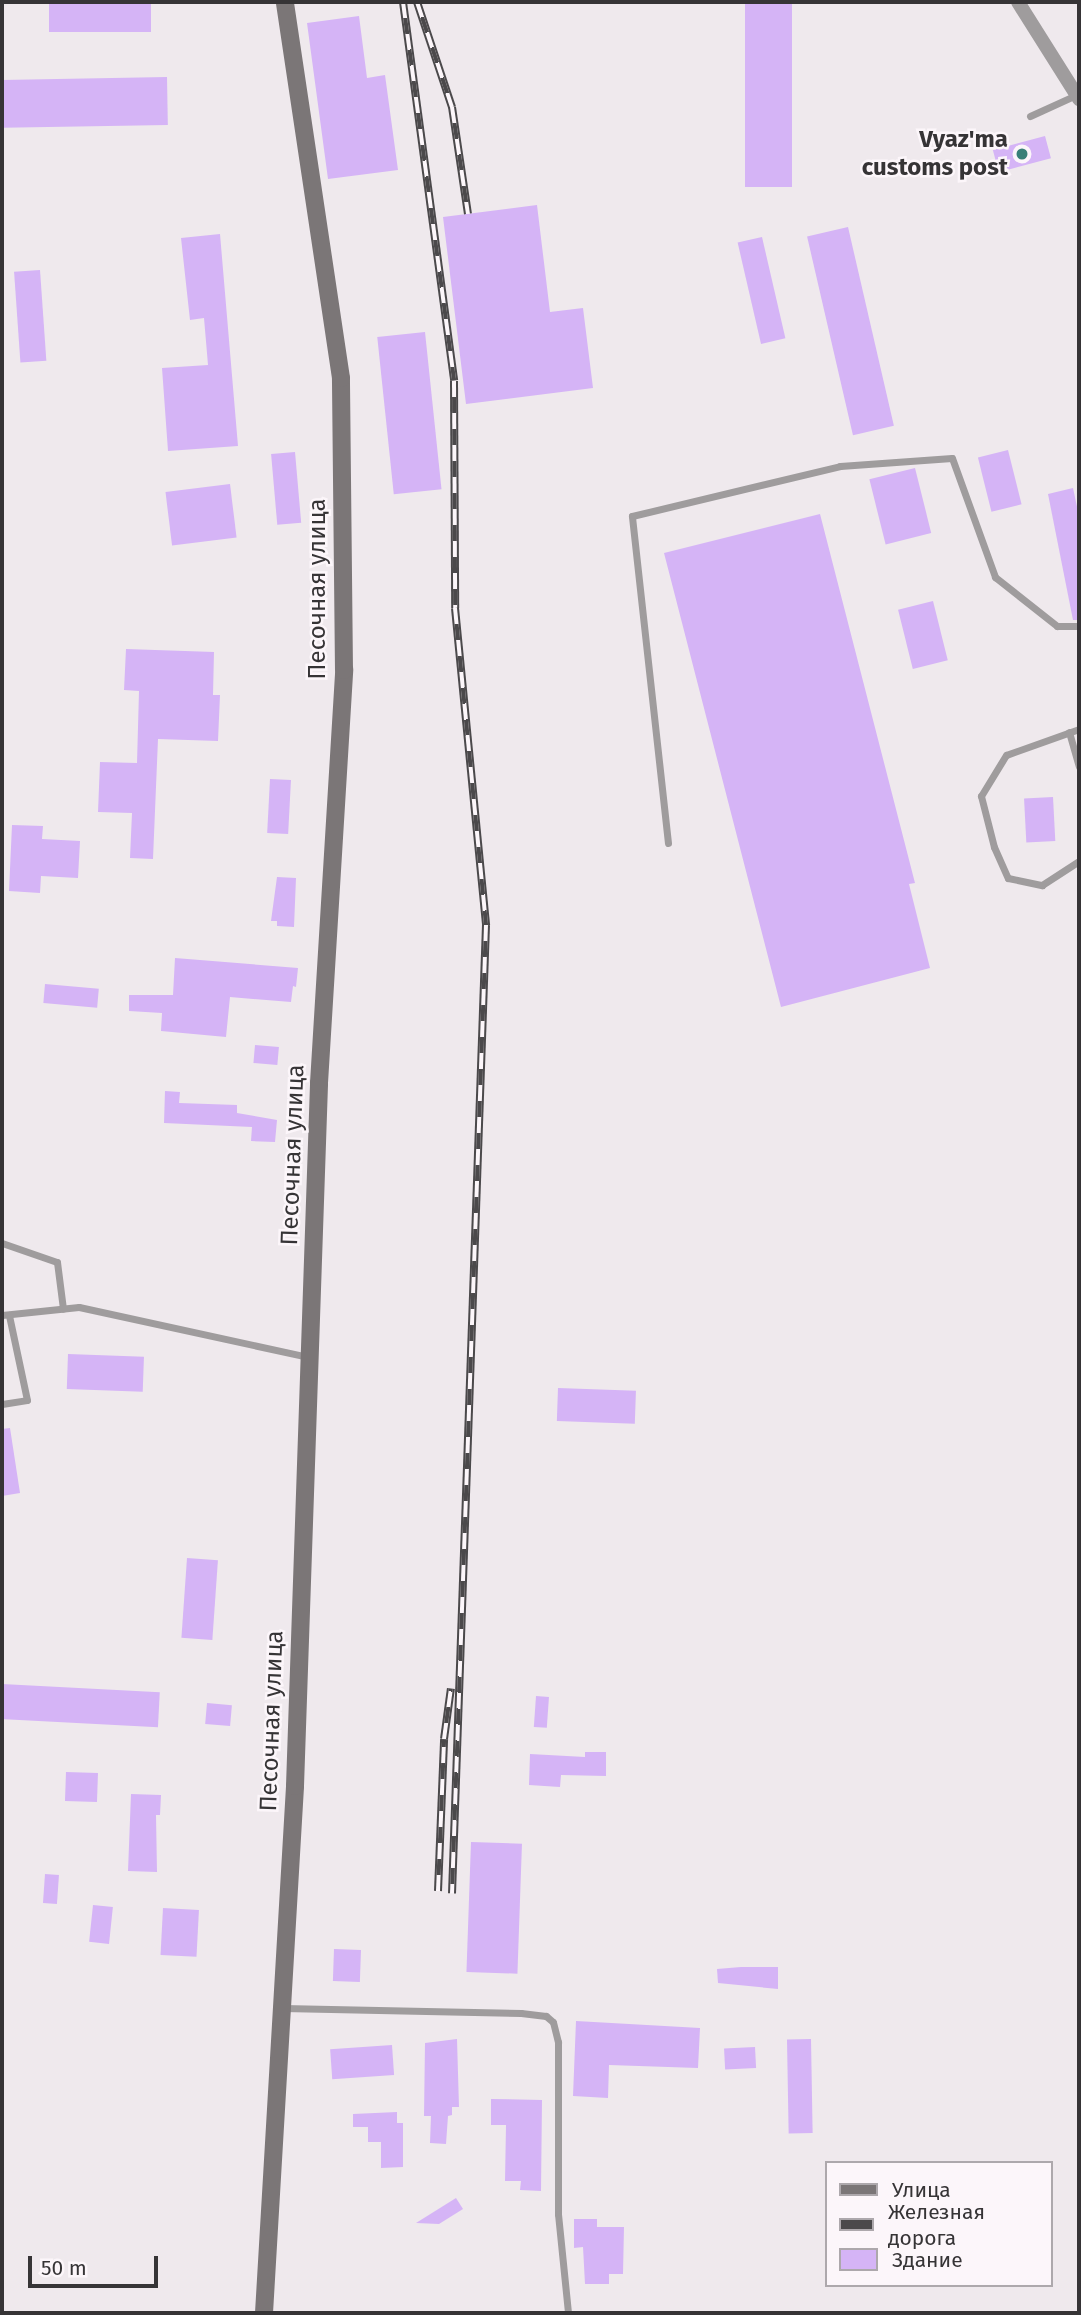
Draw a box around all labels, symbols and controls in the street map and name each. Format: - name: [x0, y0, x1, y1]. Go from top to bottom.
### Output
- place label: Vyaz'ma customs post: [862, 126, 1008, 182]
- marker: Vyaz'ma customs post: [1014, 146, 1030, 162]
- street label: Песочная улица: [304, 498, 332, 680]
- street label: Песочная улица: [275, 1064, 311, 1246]
- street label: Песочная улица: [254, 1630, 290, 1812]
- legend: [825, 2161, 1053, 2287]
- text: Улица: [892, 2177, 951, 2203]
- text: Железная дорога: [888, 2199, 985, 2251]
- scale bar: [32, 2242, 161, 2286]
- text: Здание: [892, 2247, 963, 2273]
- text: 50 m: [41, 2255, 87, 2281]

